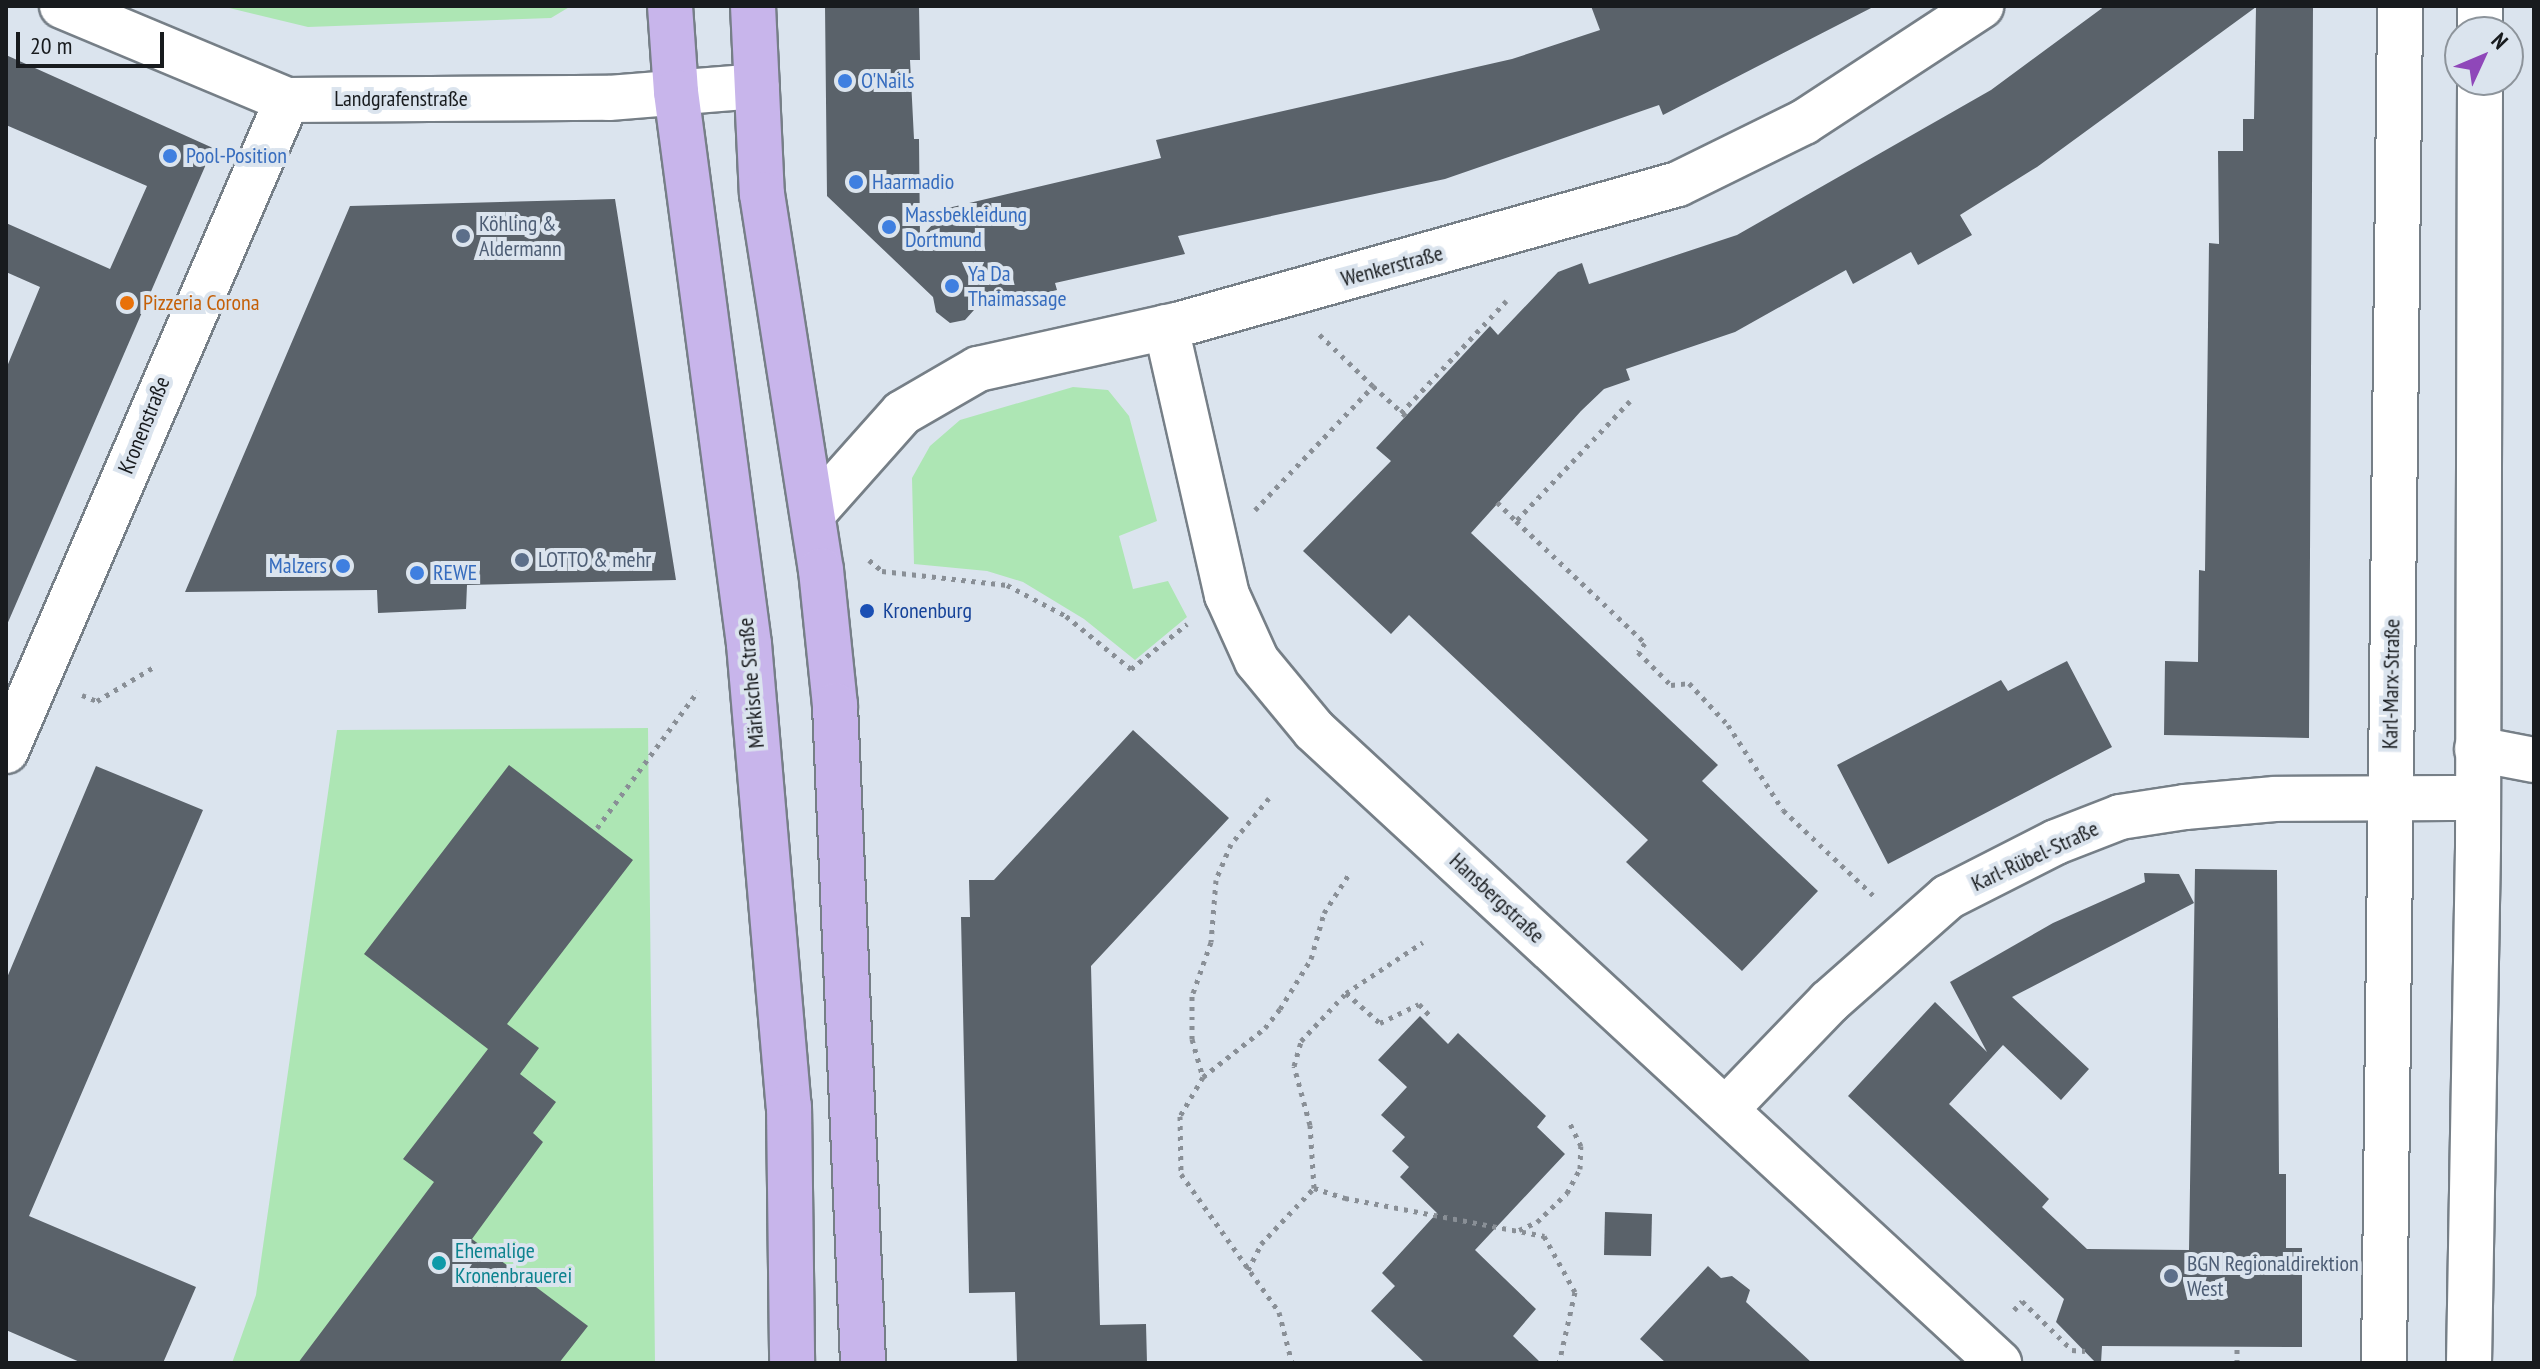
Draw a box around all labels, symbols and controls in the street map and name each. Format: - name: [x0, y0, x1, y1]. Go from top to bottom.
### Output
- scale bar: [20, 16, 168, 66]
- north arrow: [2444, 16, 2524, 96]
- text: N: [2486, 27, 2514, 55]
- text: 20 m: [30, 30, 72, 61]
- place label: O'Nails: [861, 68, 914, 94]
- marker: O'Nails: [836, 72, 854, 90]
- street label: Landgrafenstraße: [334, 86, 468, 112]
- place label: Pool-Position: [186, 143, 287, 169]
- marker: Pool-Position: [161, 147, 179, 165]
- place label: Haarmadio: [872, 169, 954, 195]
- marker: Haarmadio: [847, 173, 865, 191]
- place label: Massbekleidung Dortmund: [905, 201, 1027, 252]
- place label: Köhling & Aldermann: [479, 210, 562, 262]
- marker: Massbekleidung Dortmund: [880, 218, 898, 236]
- marker: Köhling & Aldermann: [454, 227, 472, 245]
- street label: Wenkerstraße: [1338, 240, 1446, 292]
- place label: Ya Da Thaimassage: [968, 260, 1066, 312]
- marker: Ya Da Thaimassage: [943, 277, 961, 295]
- place label: Pizzeria Corona: [143, 290, 260, 316]
- marker: Pizzeria Corona: [118, 294, 136, 312]
- street label: Kronenstraße: [113, 373, 175, 477]
- place label: LOTTO & mehr: [538, 547, 651, 573]
- marker: LOTTO & mehr: [513, 551, 531, 569]
- place label: Malzers: [269, 553, 327, 579]
- marker: Malzers: [334, 557, 352, 575]
- place label: REWE: [433, 560, 477, 586]
- marker: REWE: [408, 564, 426, 582]
- place label: Kronenburg: [883, 598, 972, 624]
- marker: Kronenburg: [858, 602, 876, 620]
- street label: Märkische Straße: [732, 617, 770, 749]
- street label: Karl-Marx-Straße: [2377, 619, 2405, 749]
- street label: Karl-Rübel-Straße: [1967, 815, 2103, 897]
- street label: Hansbergstraße: [1444, 847, 1550, 949]
- place label: Ehemalige Kronenbrauerei: [455, 1237, 572, 1288]
- place label: BGN Regionaldirektion West: [2187, 1250, 2359, 1302]
- marker: Ehemalige Kronenbrauerei: [430, 1254, 448, 1272]
- marker: BGN Regionaldirektion West: [2162, 1267, 2180, 1285]

